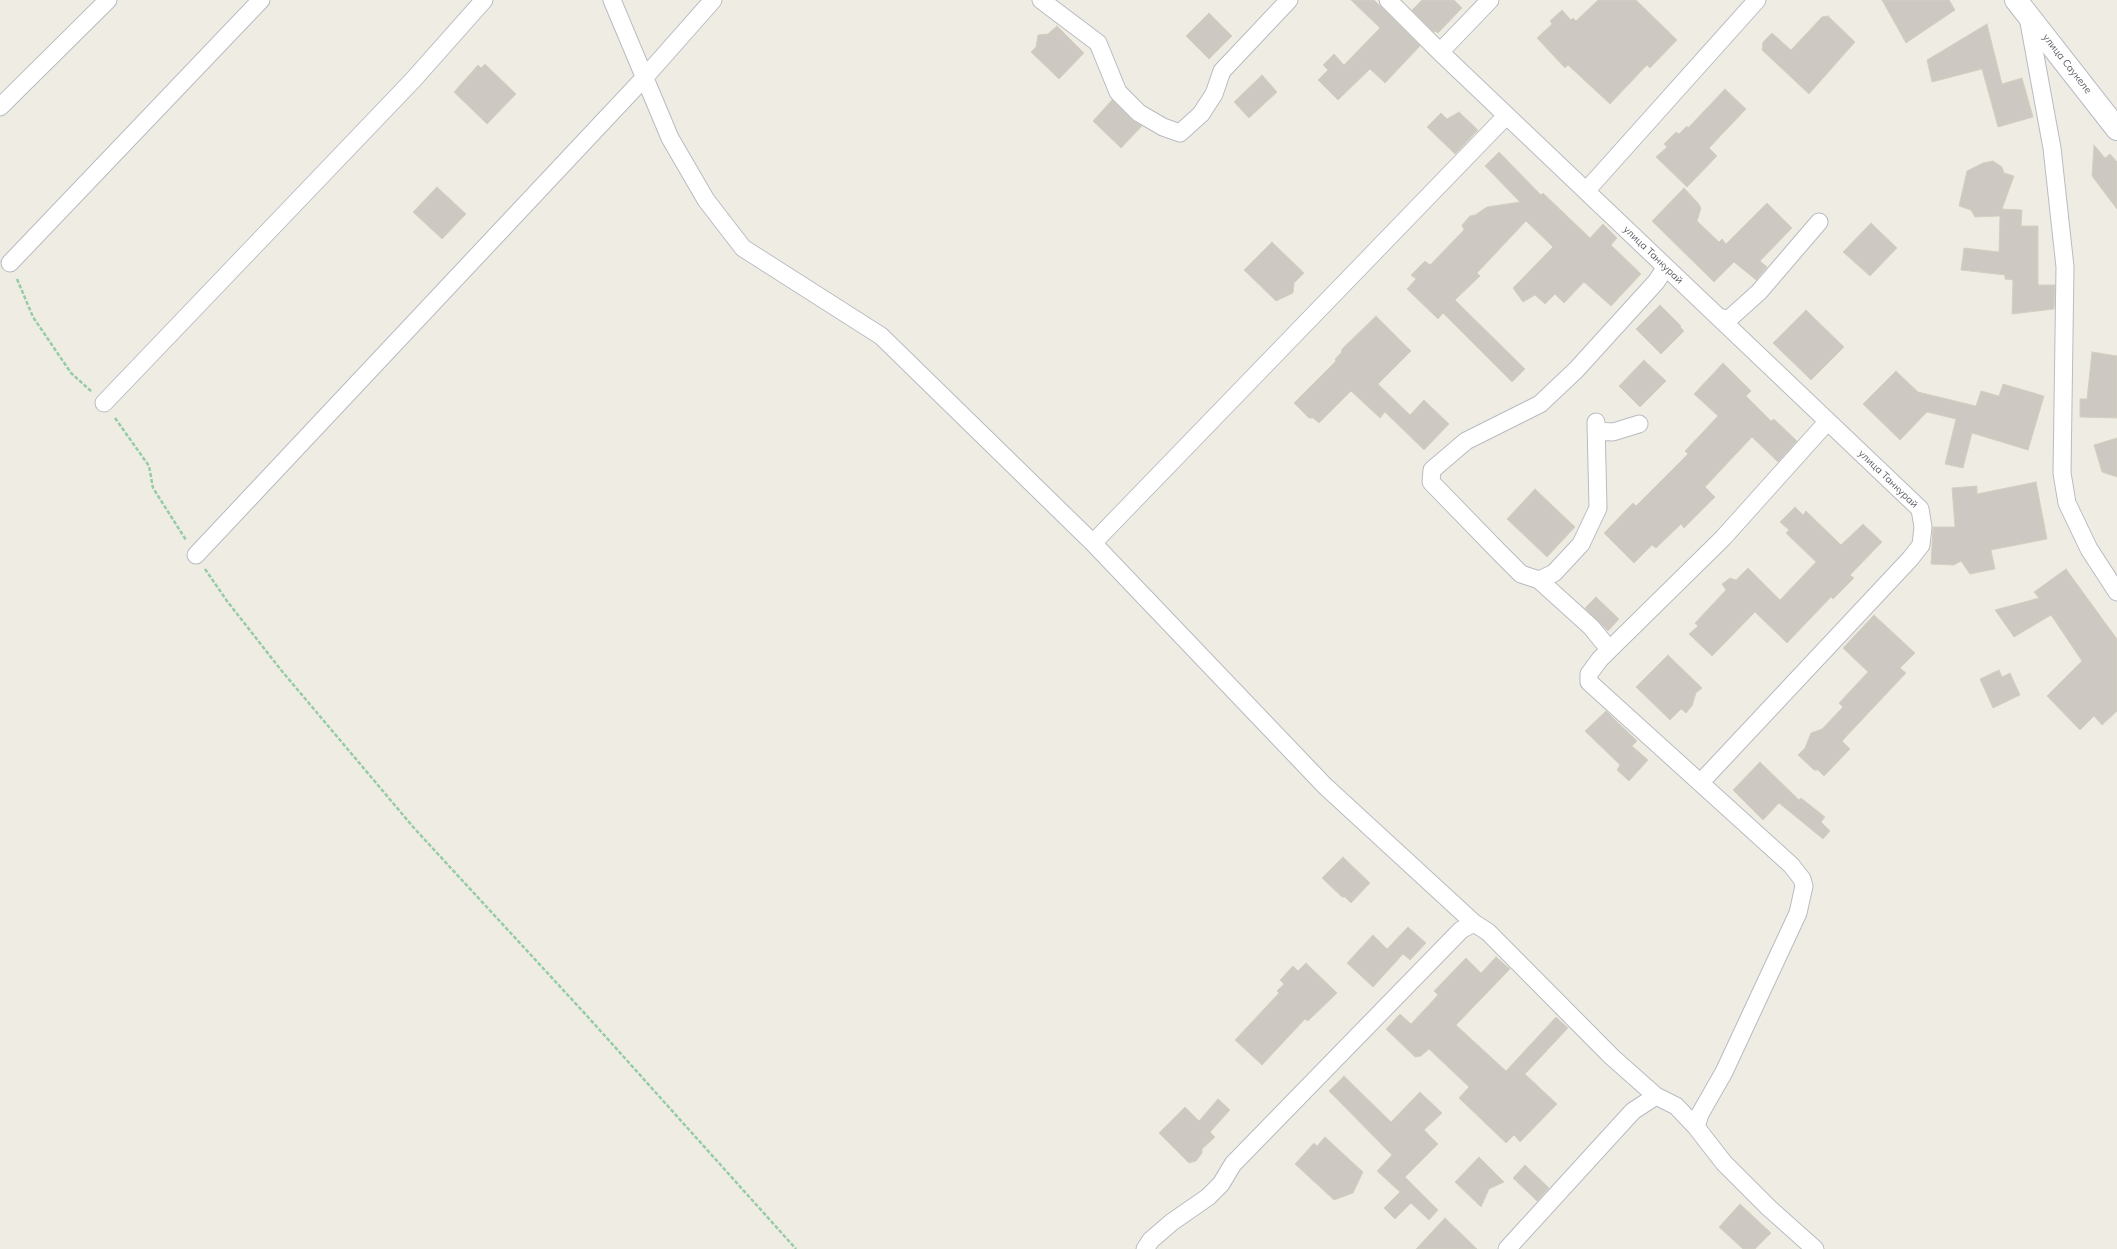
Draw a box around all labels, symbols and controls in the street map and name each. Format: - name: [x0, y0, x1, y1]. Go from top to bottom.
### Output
- street label: улица Саукеле: [2040, 32, 2094, 96]
- street label: улица Танкурай: [1621, 224, 1685, 286]
- street label: улица Танкурай: [1856, 448, 1920, 510]

